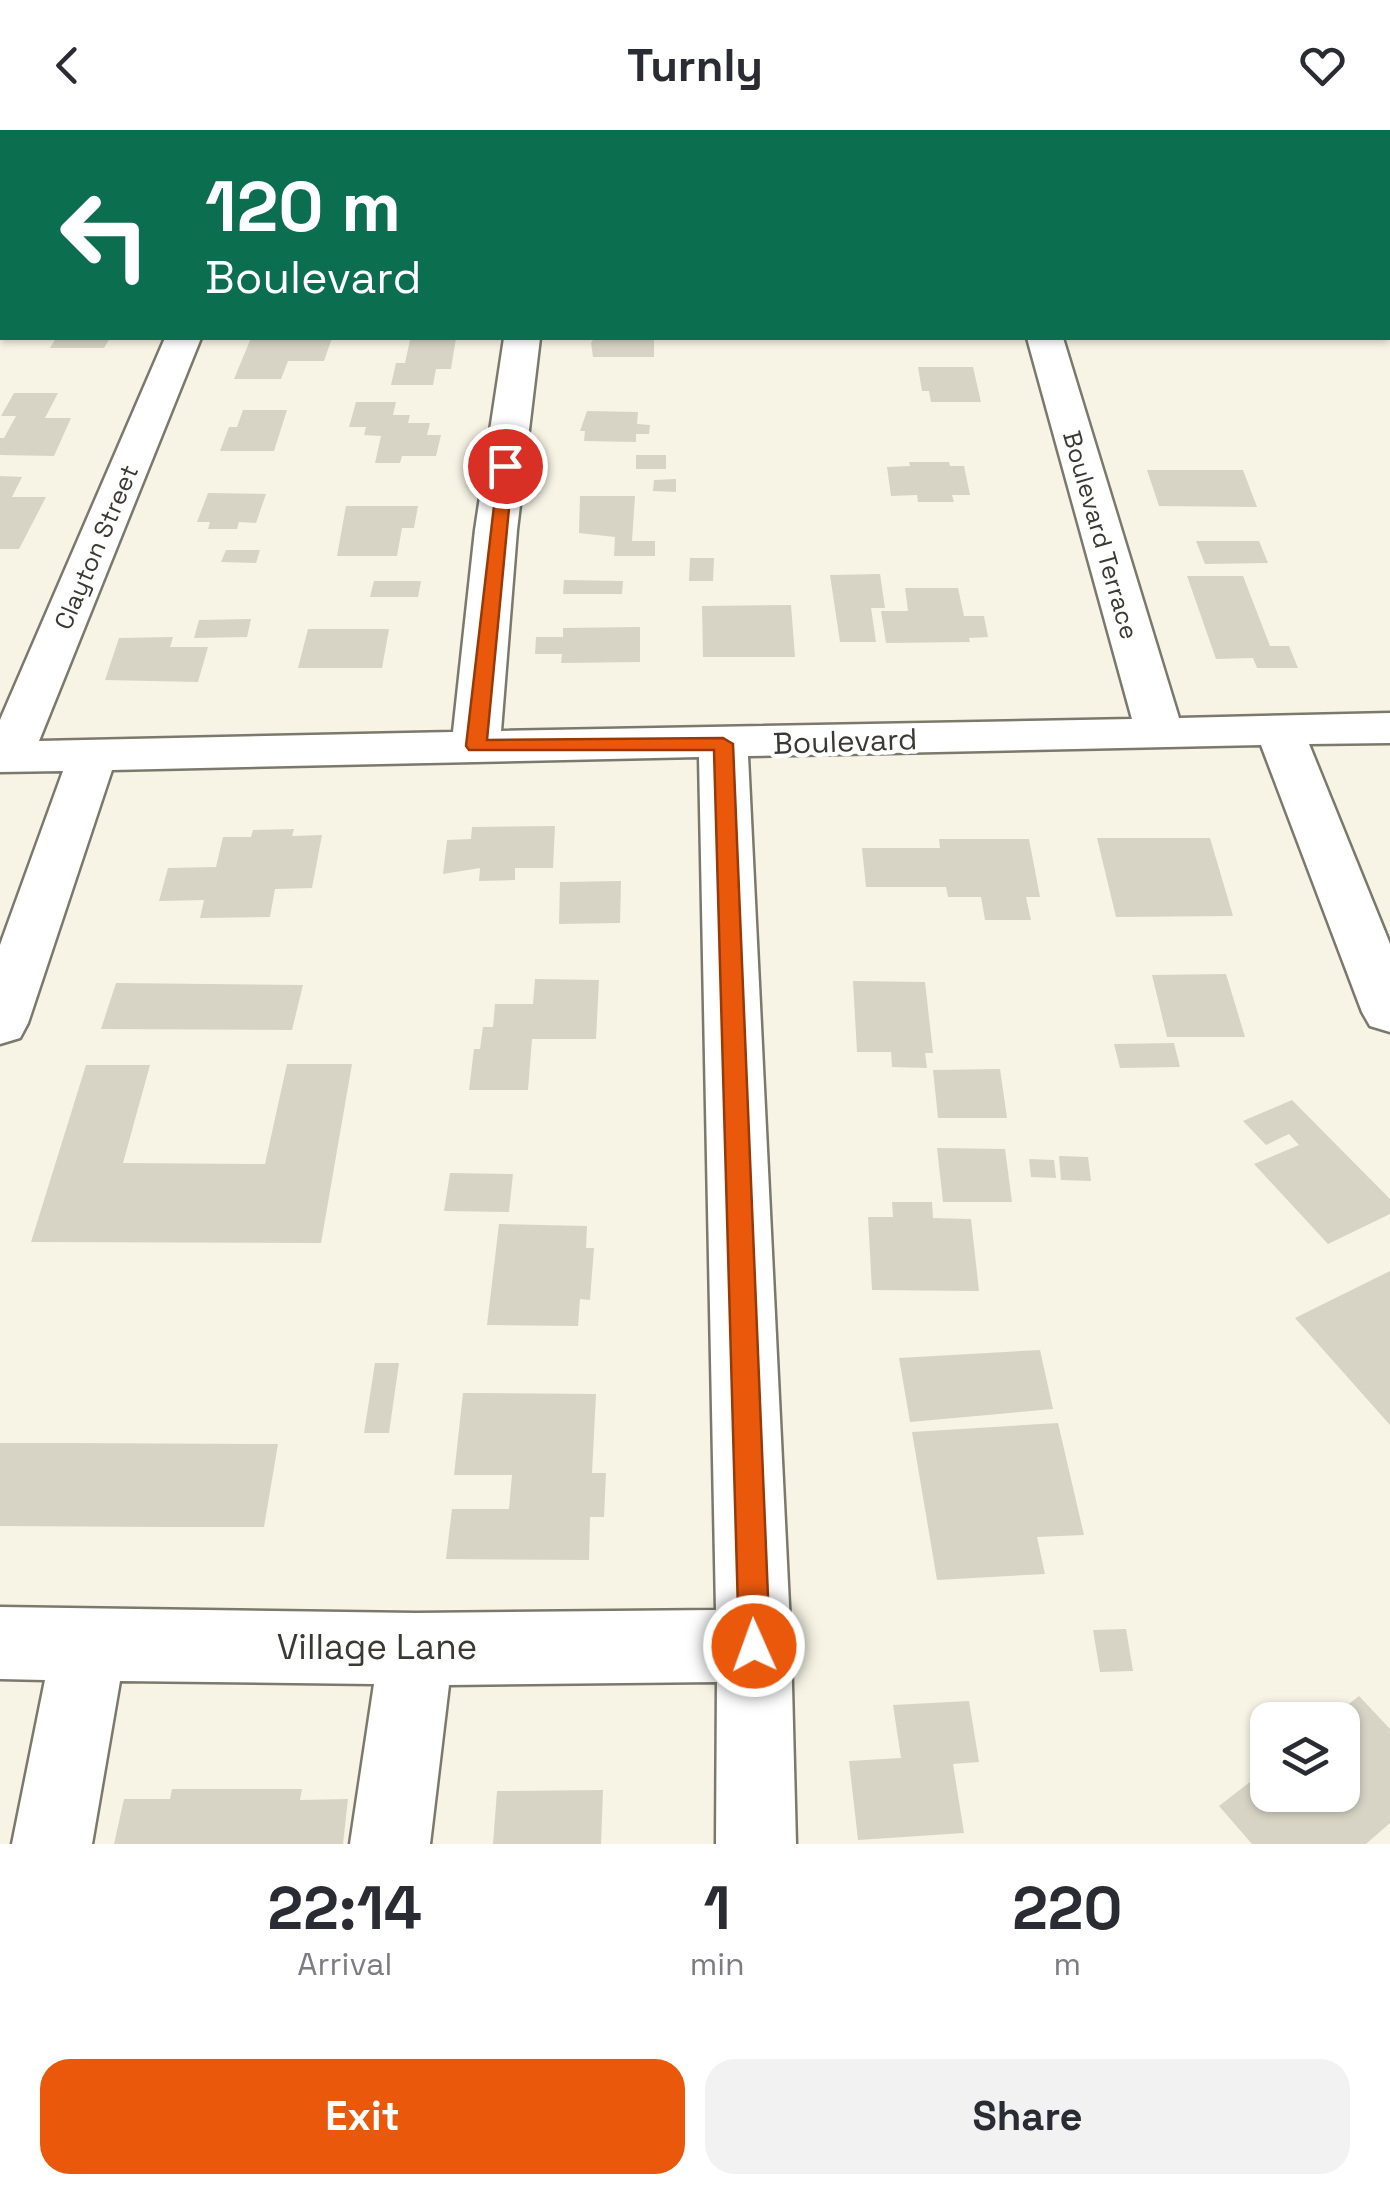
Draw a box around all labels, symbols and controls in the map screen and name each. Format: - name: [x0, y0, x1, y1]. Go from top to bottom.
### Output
- text: Turnly: [627, 37, 763, 94]
- icon: back: [40, 38, 95, 93]
- icon: heart: [1295, 38, 1350, 93]
- text: 120 m: [205, 162, 401, 251]
- icon: left: [40, 170, 170, 300]
- text: Boulevard: [205, 249, 421, 306]
- pin: [463, 424, 548, 509]
- street label: Boulevard Terrace: [1056, 427, 1146, 643]
- icon: arrive: [478, 439, 533, 494]
- street label: Clayton Street: [47, 460, 145, 634]
- street label: Boulevard: [772, 719, 918, 763]
- position arrow: [702, 1594, 806, 1698]
- street label: Village Lane: [277, 1625, 477, 1669]
- map controls: [1250, 1702, 1360, 1812]
- button: layers: [1250, 1702, 1360, 1812]
- text: 22:14: [268, 1870, 422, 1947]
- text: 1: [704, 1870, 731, 1947]
- text: 220: [1012, 1870, 1122, 1947]
- text: Arrival: [297, 1944, 392, 1984]
- text: min: [690, 1944, 745, 1984]
- text: m: [1054, 1944, 1081, 1984]
- button: Exit: [40, 2059, 685, 2174]
- button: Share: [705, 2059, 1350, 2174]

